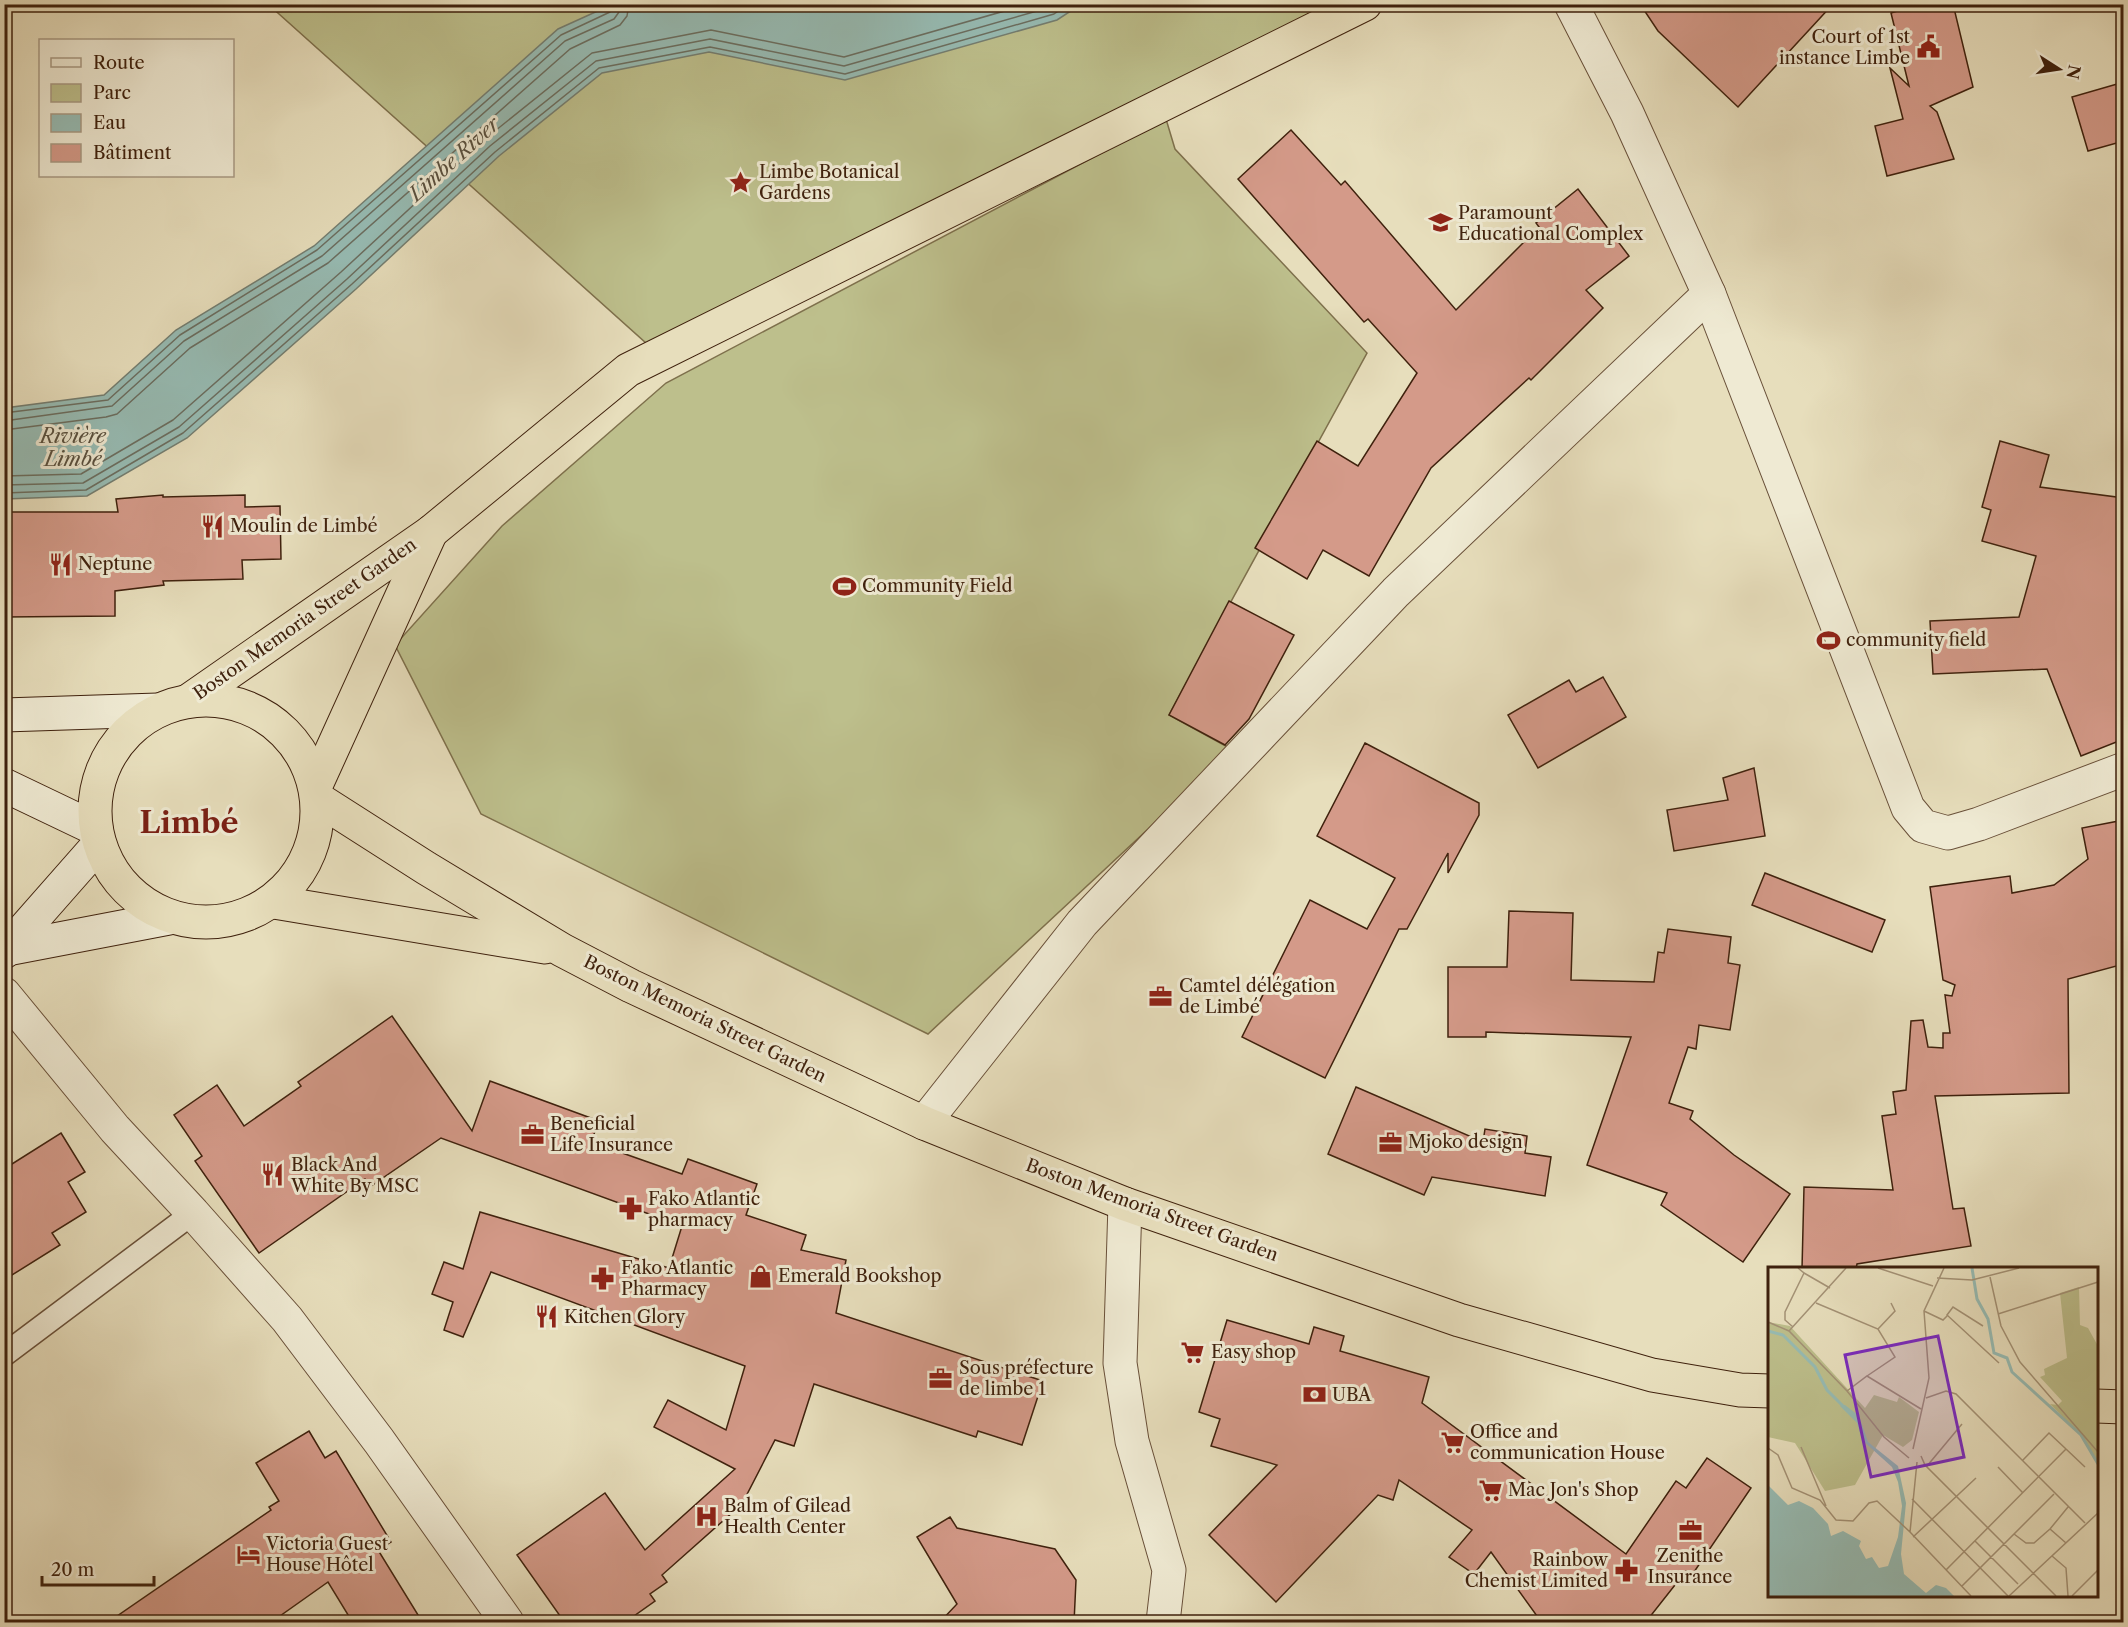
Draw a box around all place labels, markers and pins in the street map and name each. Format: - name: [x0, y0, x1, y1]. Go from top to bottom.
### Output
- place label: Court of 1st instance Limbe: [1779, 26, 1911, 69]
- public building icon: Court of 1st instance Limbe: [1915, 34, 1941, 60]
- place label: Limbe Botanical Gardens: [759, 161, 899, 204]
- place icon: Limbe Botanical Gardens: [728, 169, 754, 195]
- place label: Paramount Educational Complex: [1458, 202, 1644, 245]
- school or university icon: Paramount Educational Complex: [1427, 210, 1453, 236]
- restaurant icon: Moulin de Limbé: [199, 513, 225, 539]
- place label: Moulin de Limbé: [230, 515, 378, 537]
- restaurant icon: Neptune: [47, 551, 73, 577]
- place label: Neptune: [78, 553, 152, 575]
- sports icon: Community Field: [831, 573, 857, 599]
- place label: Community Field: [862, 575, 1012, 597]
- sports icon: community field: [1815, 627, 1841, 653]
- place label: community field: [1846, 629, 1986, 651]
- place label: Camtel délégation de Limbé: [1179, 975, 1335, 1018]
- office icon: Camtel délégation de Limbé: [1148, 983, 1174, 1009]
- place label: Beneficial Life Insurance: [550, 1113, 673, 1156]
- office icon: Beneficial Life Insurance: [519, 1121, 545, 1147]
- office icon: Mjoko design: [1377, 1129, 1403, 1155]
- place label: Mjoko design: [1408, 1131, 1523, 1153]
- place label: Black And White By MSC: [290, 1154, 419, 1197]
- restaurant icon: Black And White By MSC: [260, 1162, 286, 1188]
- place label: Fako Atlantic pharmacy: [648, 1188, 760, 1231]
- pharmacy icon: Fako Atlantic pharmacy: [617, 1196, 643, 1222]
- place label: Fako Atlantic Pharmacy: [621, 1257, 733, 1300]
- shop icon: Emerald Bookshop: [747, 1263, 773, 1289]
- pharmacy icon: Fako Atlantic Pharmacy: [590, 1265, 616, 1291]
- place label: Emerald Bookshop: [778, 1265, 942, 1287]
- restaurant icon: Kitchen Glory: [533, 1304, 559, 1330]
- place label: Kitchen Glory: [564, 1306, 686, 1328]
- supermarket icon: Easy shop: [1180, 1339, 1206, 1365]
- place label: Easy shop: [1211, 1341, 1296, 1363]
- place label: Sous préfecture de limbe 1: [959, 1357, 1094, 1400]
- office icon: Sous préfecture de limbe 1: [928, 1365, 954, 1391]
- bank icon: UBA: [1301, 1382, 1327, 1408]
- place label: UBA: [1332, 1384, 1372, 1406]
- place label: Office and communication House: [1470, 1421, 1665, 1464]
- supermarket icon: Office and communication House: [1439, 1429, 1465, 1455]
- supermarket icon: Mac Jon's Shop: [1477, 1477, 1503, 1503]
- place label: Mac Jon's Shop: [1508, 1479, 1639, 1501]
- place label: Balm of Gilead Health Center: [724, 1495, 851, 1538]
- hospital icon: Balm of Gilead Health Center: [693, 1503, 719, 1529]
- office icon: Zenithe Insurance: [1677, 1517, 1703, 1543]
- place label: Victoria Guest House Hôtel: [265, 1533, 389, 1576]
- hotel icon: Victoria Guest House Hôtel: [235, 1541, 261, 1567]
- place label: Zenithe Insurance: [1648, 1545, 1732, 1588]
- place label: Rainbow Chemist Limited: [1465, 1549, 1609, 1592]
- pharmacy icon: Rainbow Chemist Limited: [1613, 1557, 1639, 1583]

